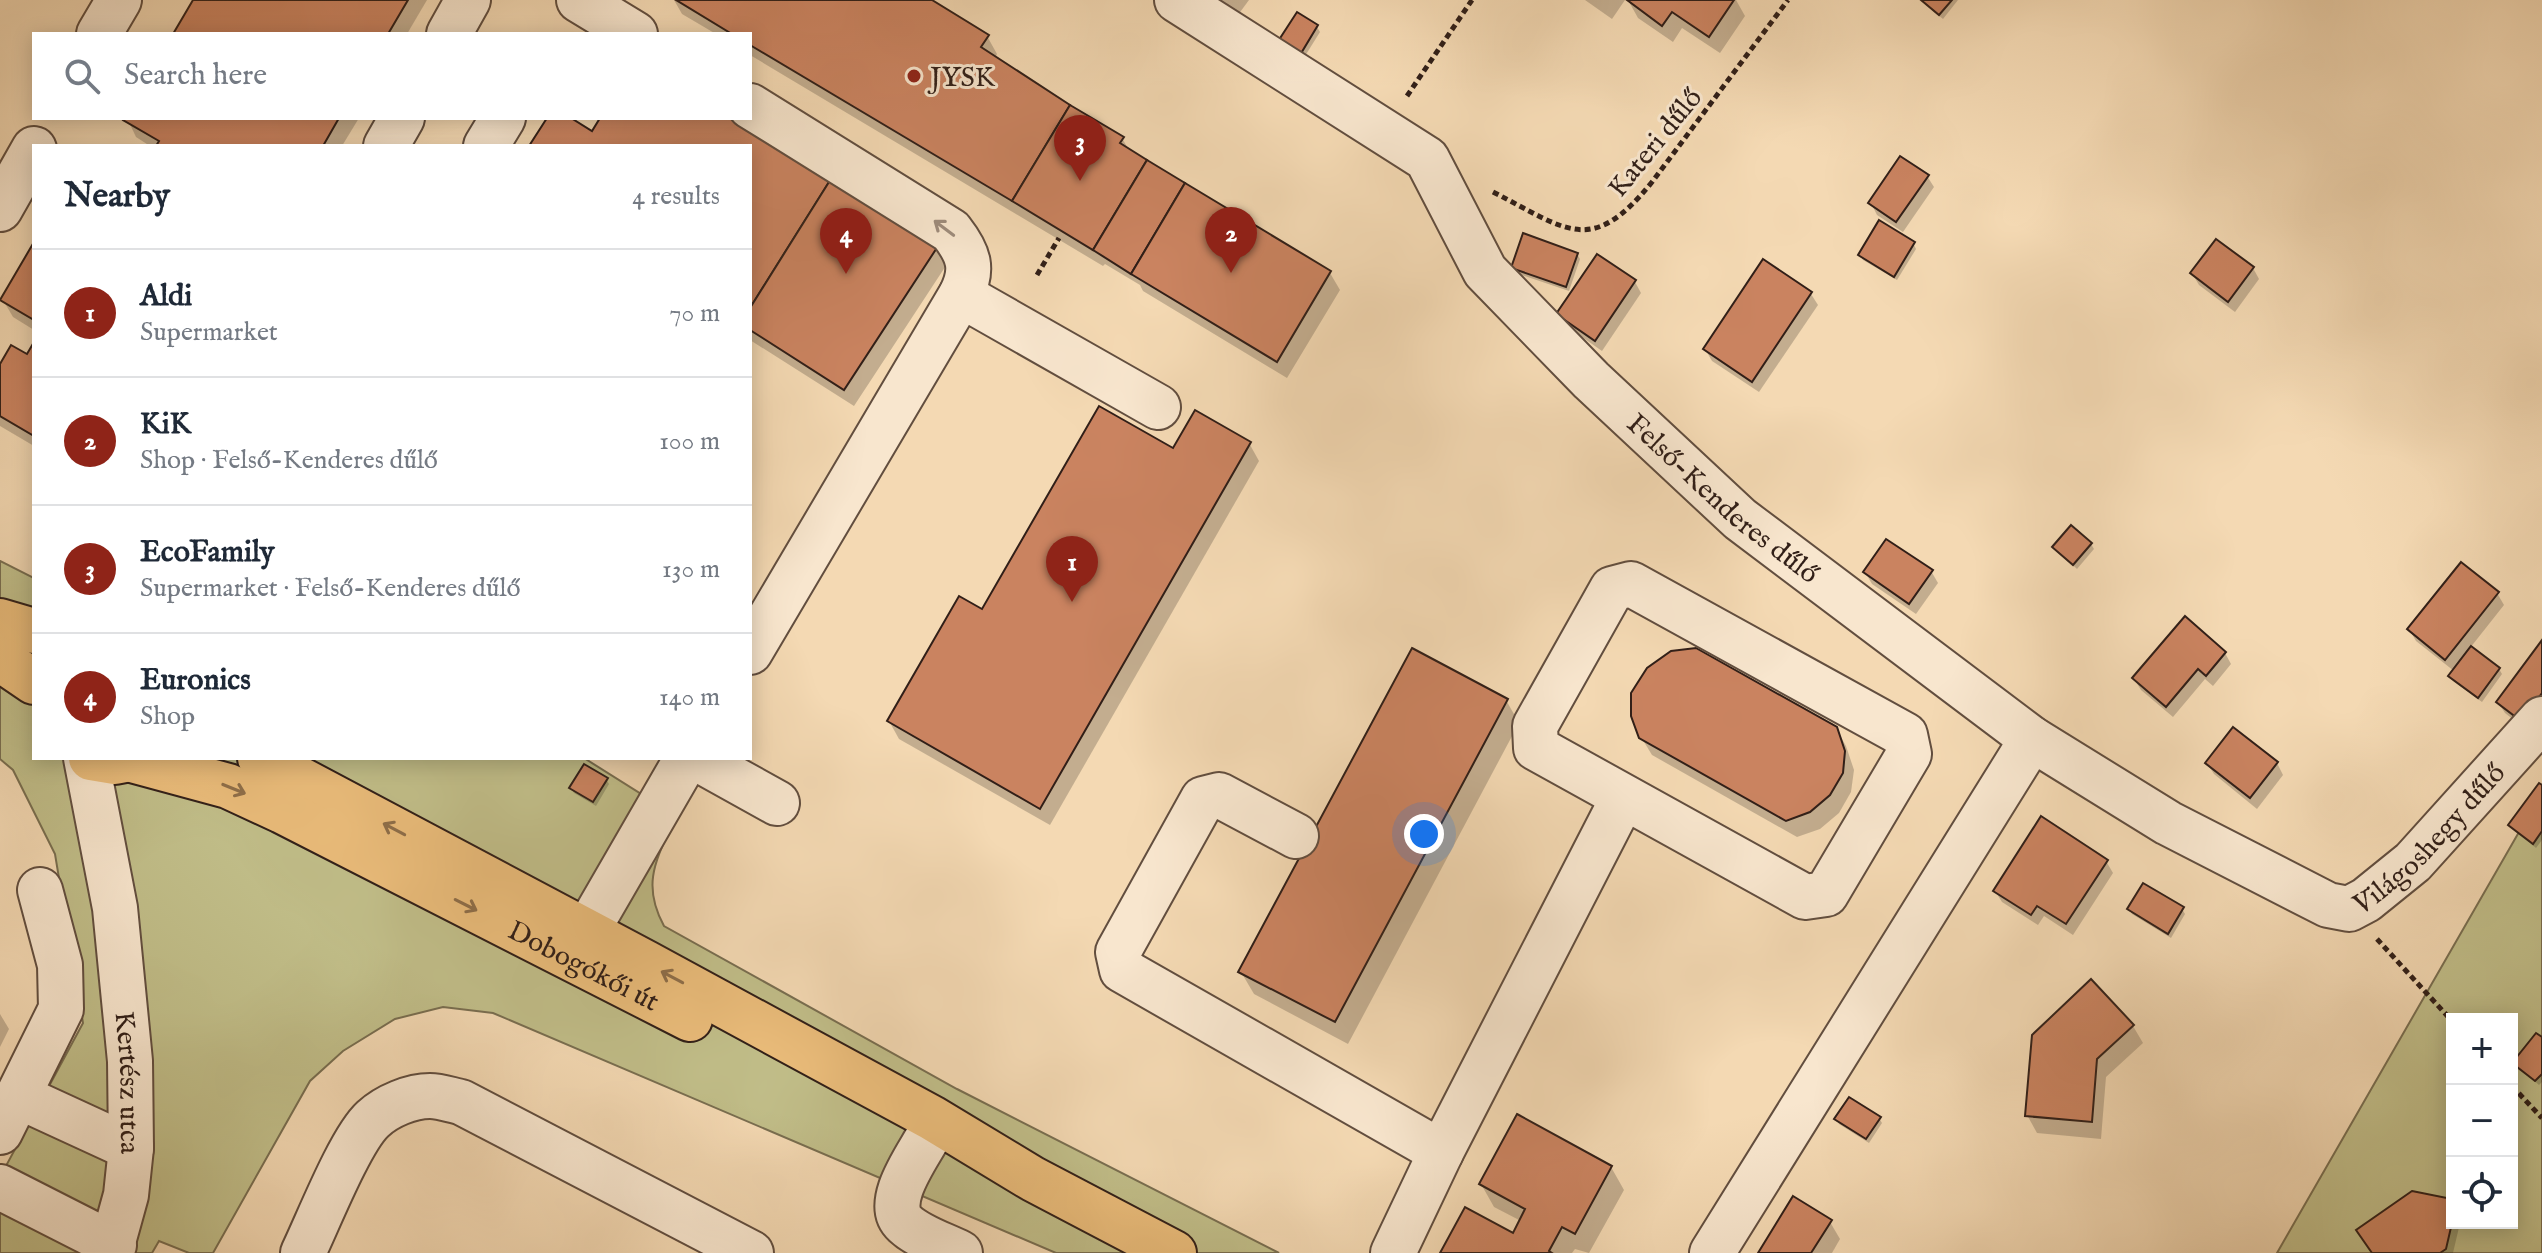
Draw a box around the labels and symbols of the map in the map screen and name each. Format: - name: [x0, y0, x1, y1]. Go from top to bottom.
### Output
- place label: JYSK: [927, 61, 996, 96]
- marker: JYSK: [905, 67, 923, 85]
- street label: Kateri dűlő: [1601, 82, 1711, 205]
- pin: 3: [1054, 115, 1106, 181]
- pin: 2: [1205, 207, 1257, 273]
- pin: 4: [820, 208, 872, 274]
- one-way arrow: [934, 220, 955, 237]
- street label: Felső-Kenderes dűlő: [1618, 407, 1825, 592]
- pin: 1: [1046, 536, 1098, 602]
- street label: Világoshegy dűlő: [2347, 757, 2514, 924]
- one-way arrow: [221, 783, 245, 797]
- your location: [1404, 814, 1444, 854]
- one-way arrow: [383, 821, 407, 837]
- one-way arrow: [453, 898, 477, 914]
- street label: Dobogókői út: [501, 914, 665, 1021]
- one-way arrow: [661, 969, 684, 985]
- street label: Kertész utca: [105, 1010, 146, 1155]

